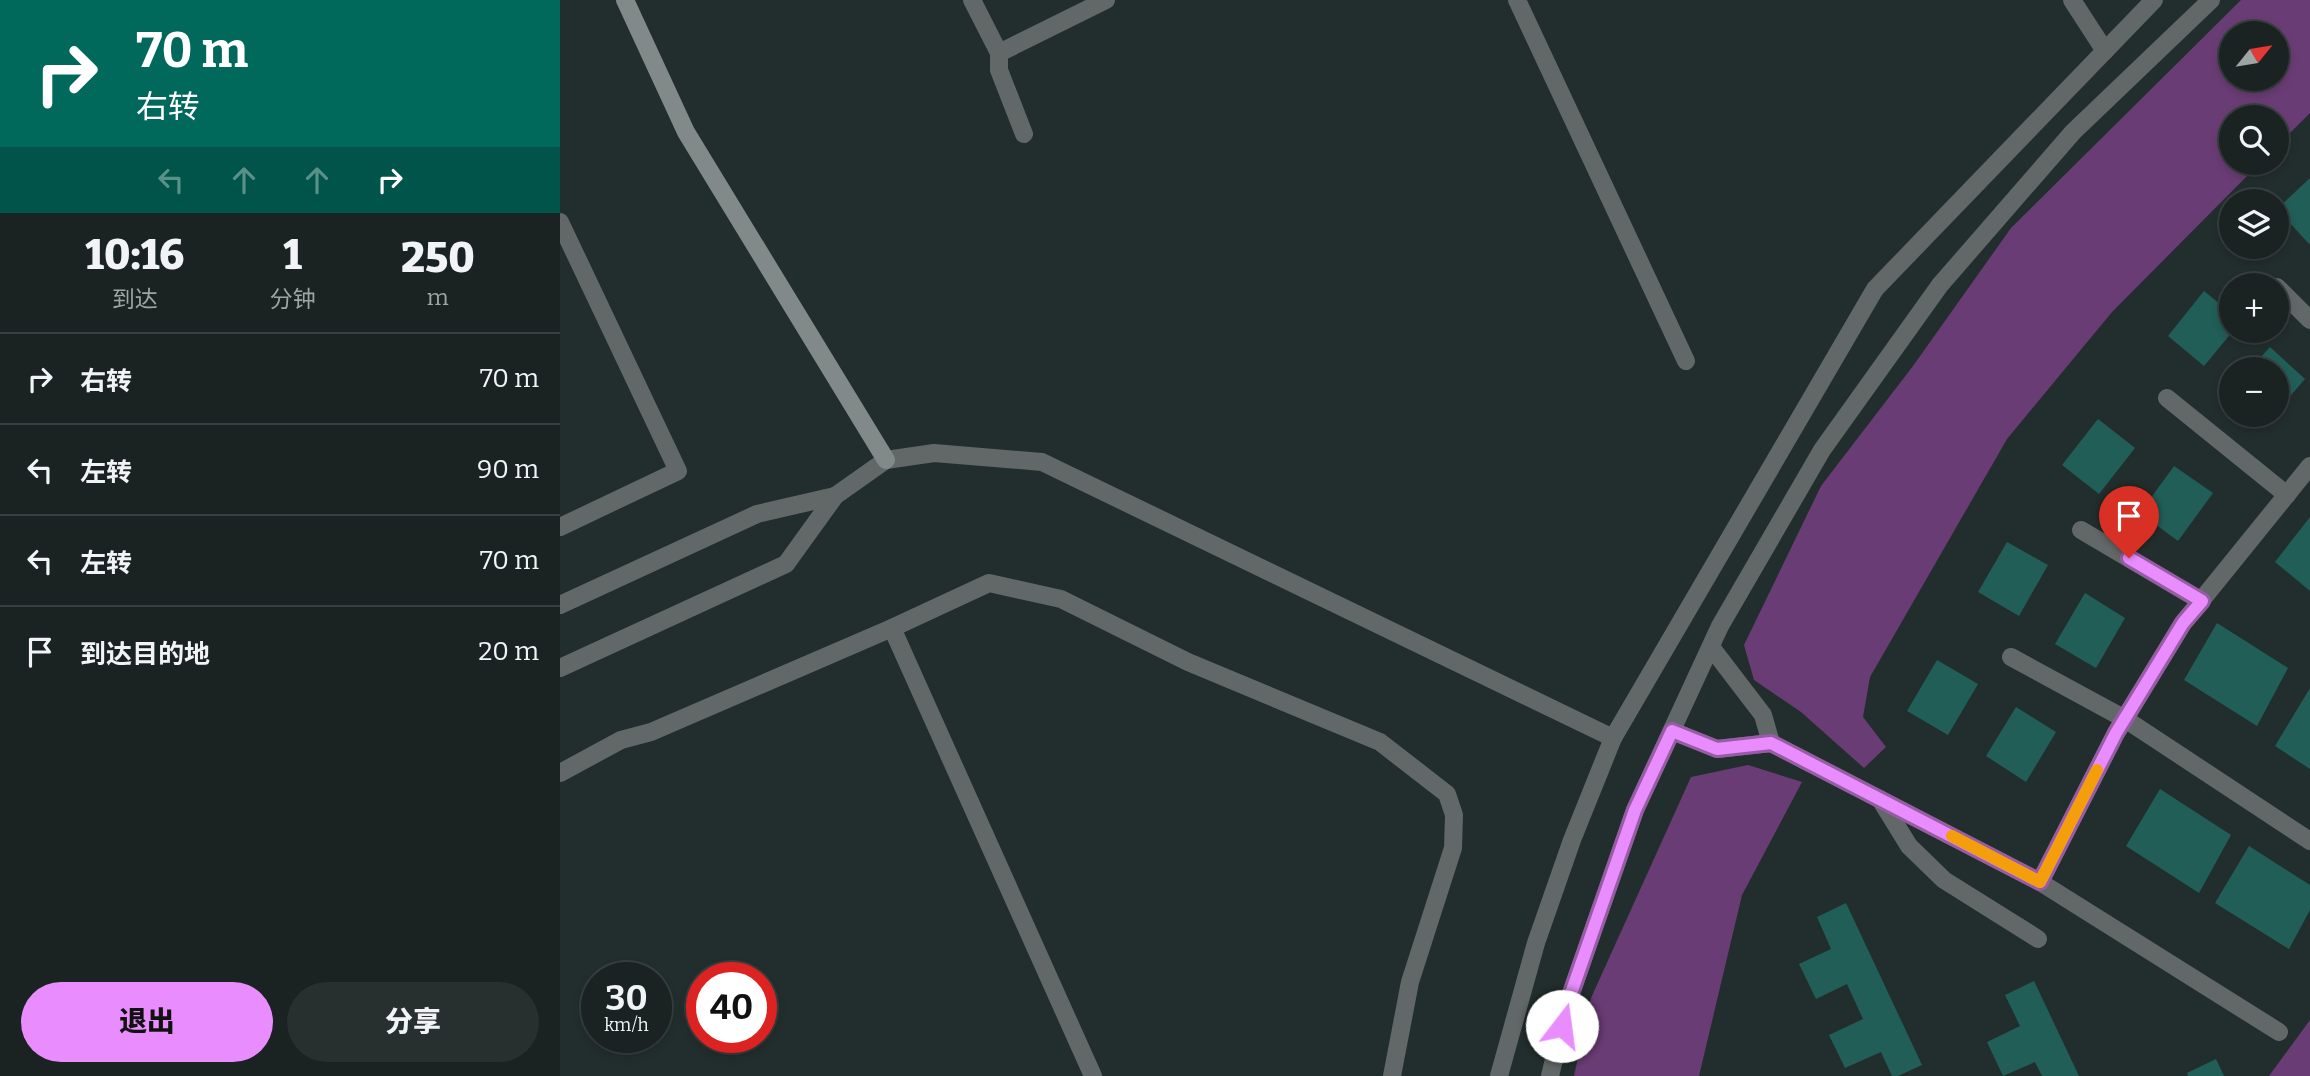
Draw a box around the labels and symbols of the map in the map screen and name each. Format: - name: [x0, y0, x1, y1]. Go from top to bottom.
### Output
- north arrow: [2219, 21, 2289, 91]
- pin: [2099, 486, 2159, 558]
- speed limit sign: 40: [686, 962, 777, 1053]
- position arrow: [1525, 989, 1599, 1063]

